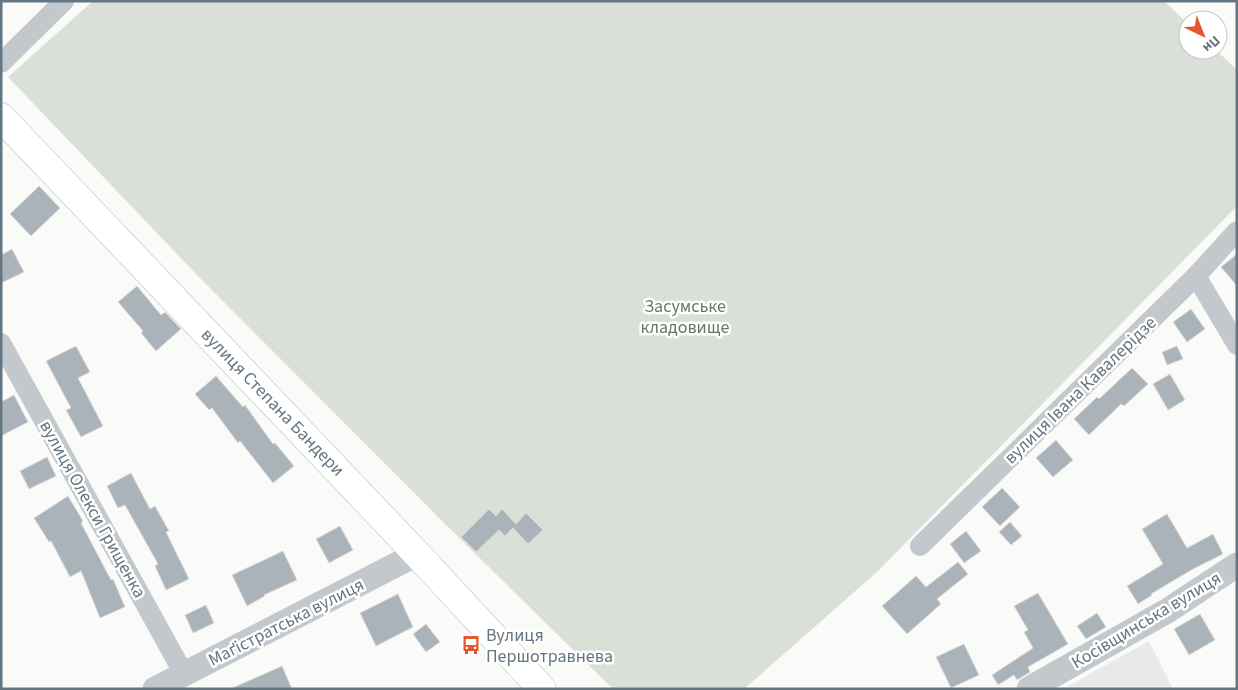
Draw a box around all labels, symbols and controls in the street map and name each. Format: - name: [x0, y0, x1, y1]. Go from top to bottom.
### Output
- north arrow: [1178, 10, 1228, 60]
- text: Пн: [1198, 31, 1224, 57]
- park label: Засумське кладовище: [641, 294, 729, 340]
- street label: вулиця Івана Кавалерідзе: [999, 311, 1162, 470]
- street label: вулиця Степана Бандери: [195, 323, 350, 482]
- street label: вулиця Олекси Грищенка: [33, 416, 152, 603]
- street label: Косівщинська вулиця: [1067, 566, 1226, 675]
- street label: Маґістратська вулиця: [204, 572, 368, 673]
- place label: Вулиця Першотравнева: [486, 623, 613, 669]
- bus stop icon: Вулиця Першотравнева: [460, 634, 482, 656]

